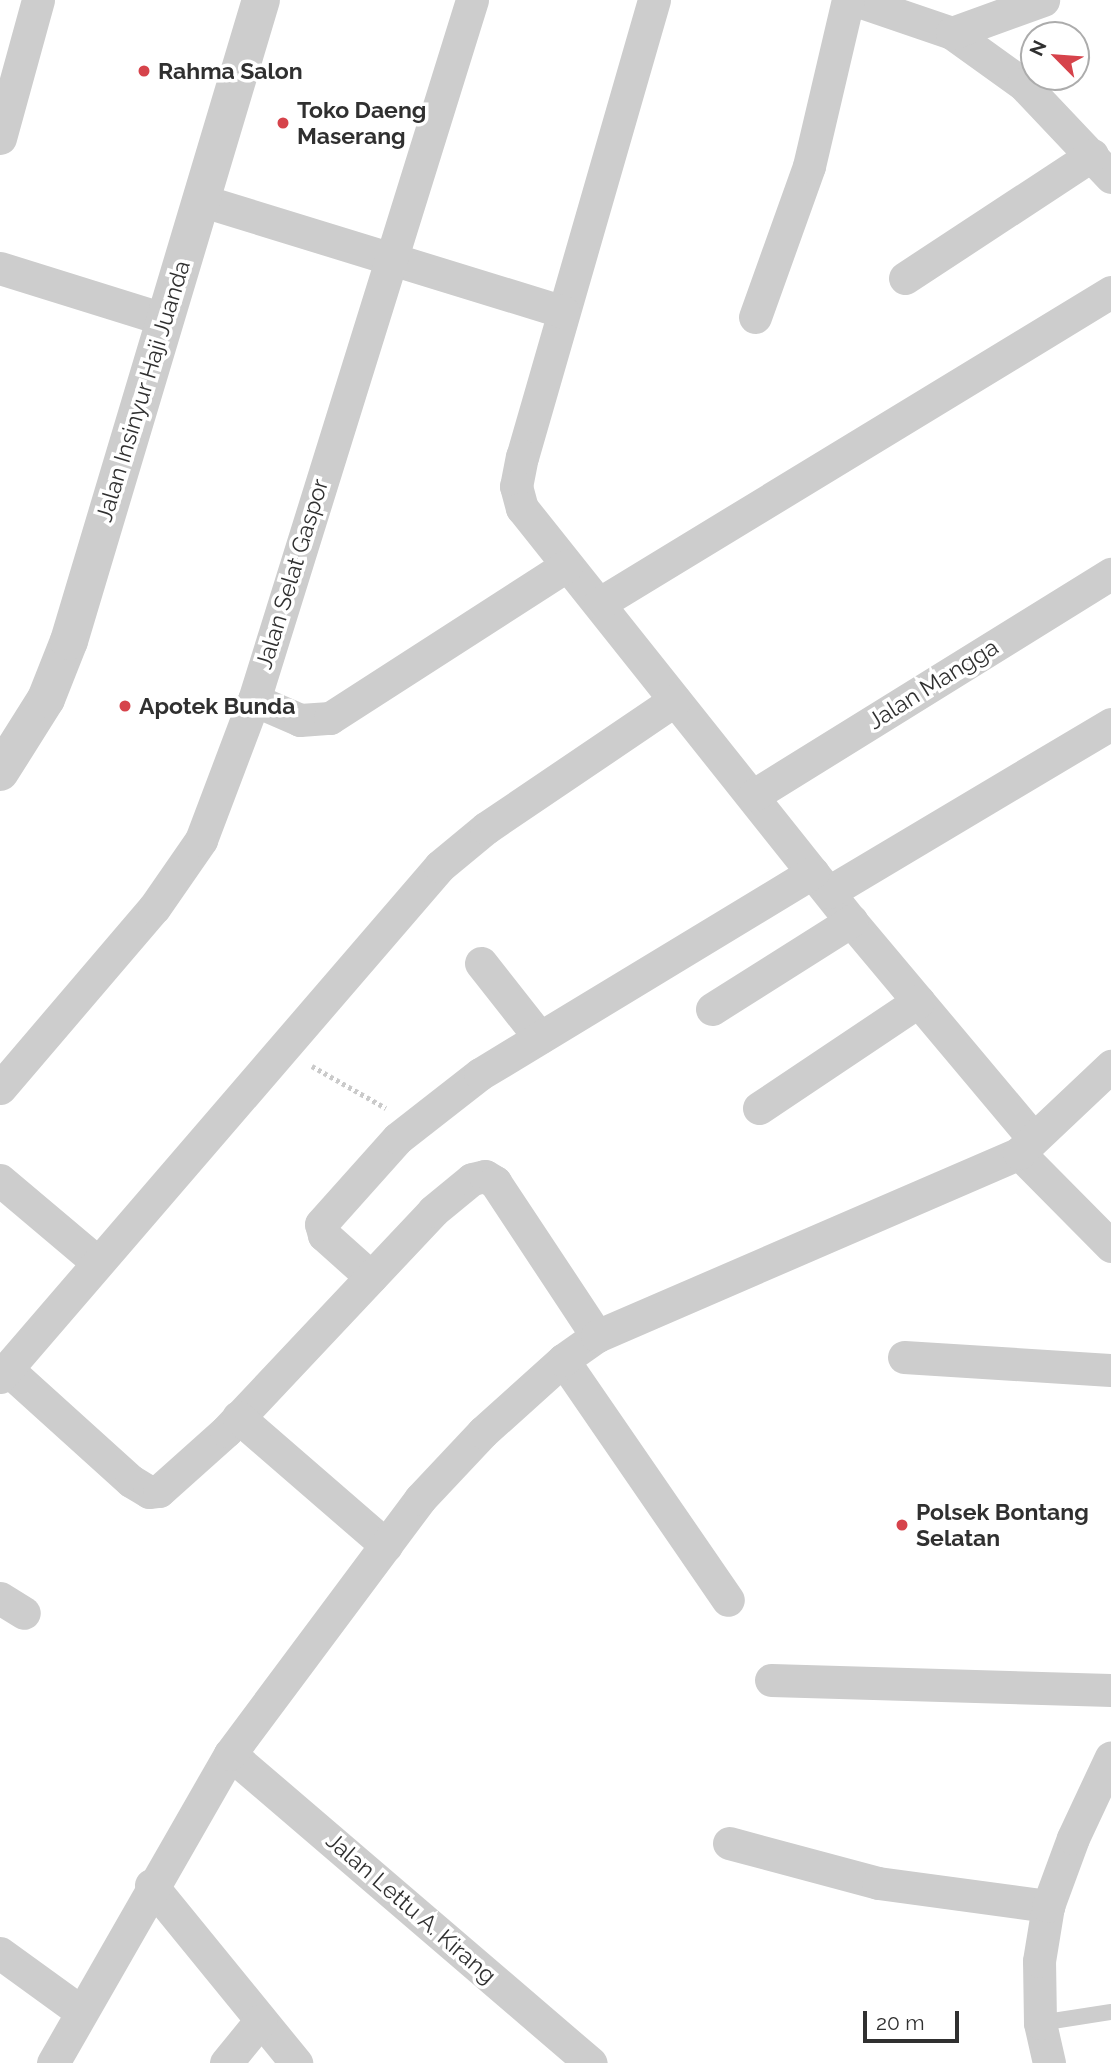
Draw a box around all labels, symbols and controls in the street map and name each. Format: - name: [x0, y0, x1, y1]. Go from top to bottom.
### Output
- north arrow: [1020, 21, 1090, 91]
- text: N: [1025, 37, 1051, 59]
- place label: Rahma Salon: [158, 57, 303, 85]
- marker: Rahma Salon: [136, 63, 152, 79]
- place label: Toko Daeng Maserang: [297, 96, 426, 150]
- marker: Toko Daeng Maserang: [275, 115, 291, 131]
- street label: Jalan Insinyur Haji Juanda: [90, 257, 196, 525]
- street label: Jalan Selat Gaspor: [250, 476, 334, 672]
- street label: Jalan Mangga: [863, 633, 1003, 735]
- place label: Apotek Bunda: [139, 692, 295, 720]
- marker: Apotek Bunda: [117, 698, 133, 714]
- place label: Polsek Bontang Selatan: [916, 1498, 1089, 1552]
- marker: Polsek Bontang Selatan: [894, 1517, 910, 1533]
- street label: Jalan Lettu A. Kirang: [320, 1827, 502, 1989]
- scale bar: [866, 1996, 962, 2040]
- text: 20 m: [876, 2010, 924, 2035]

